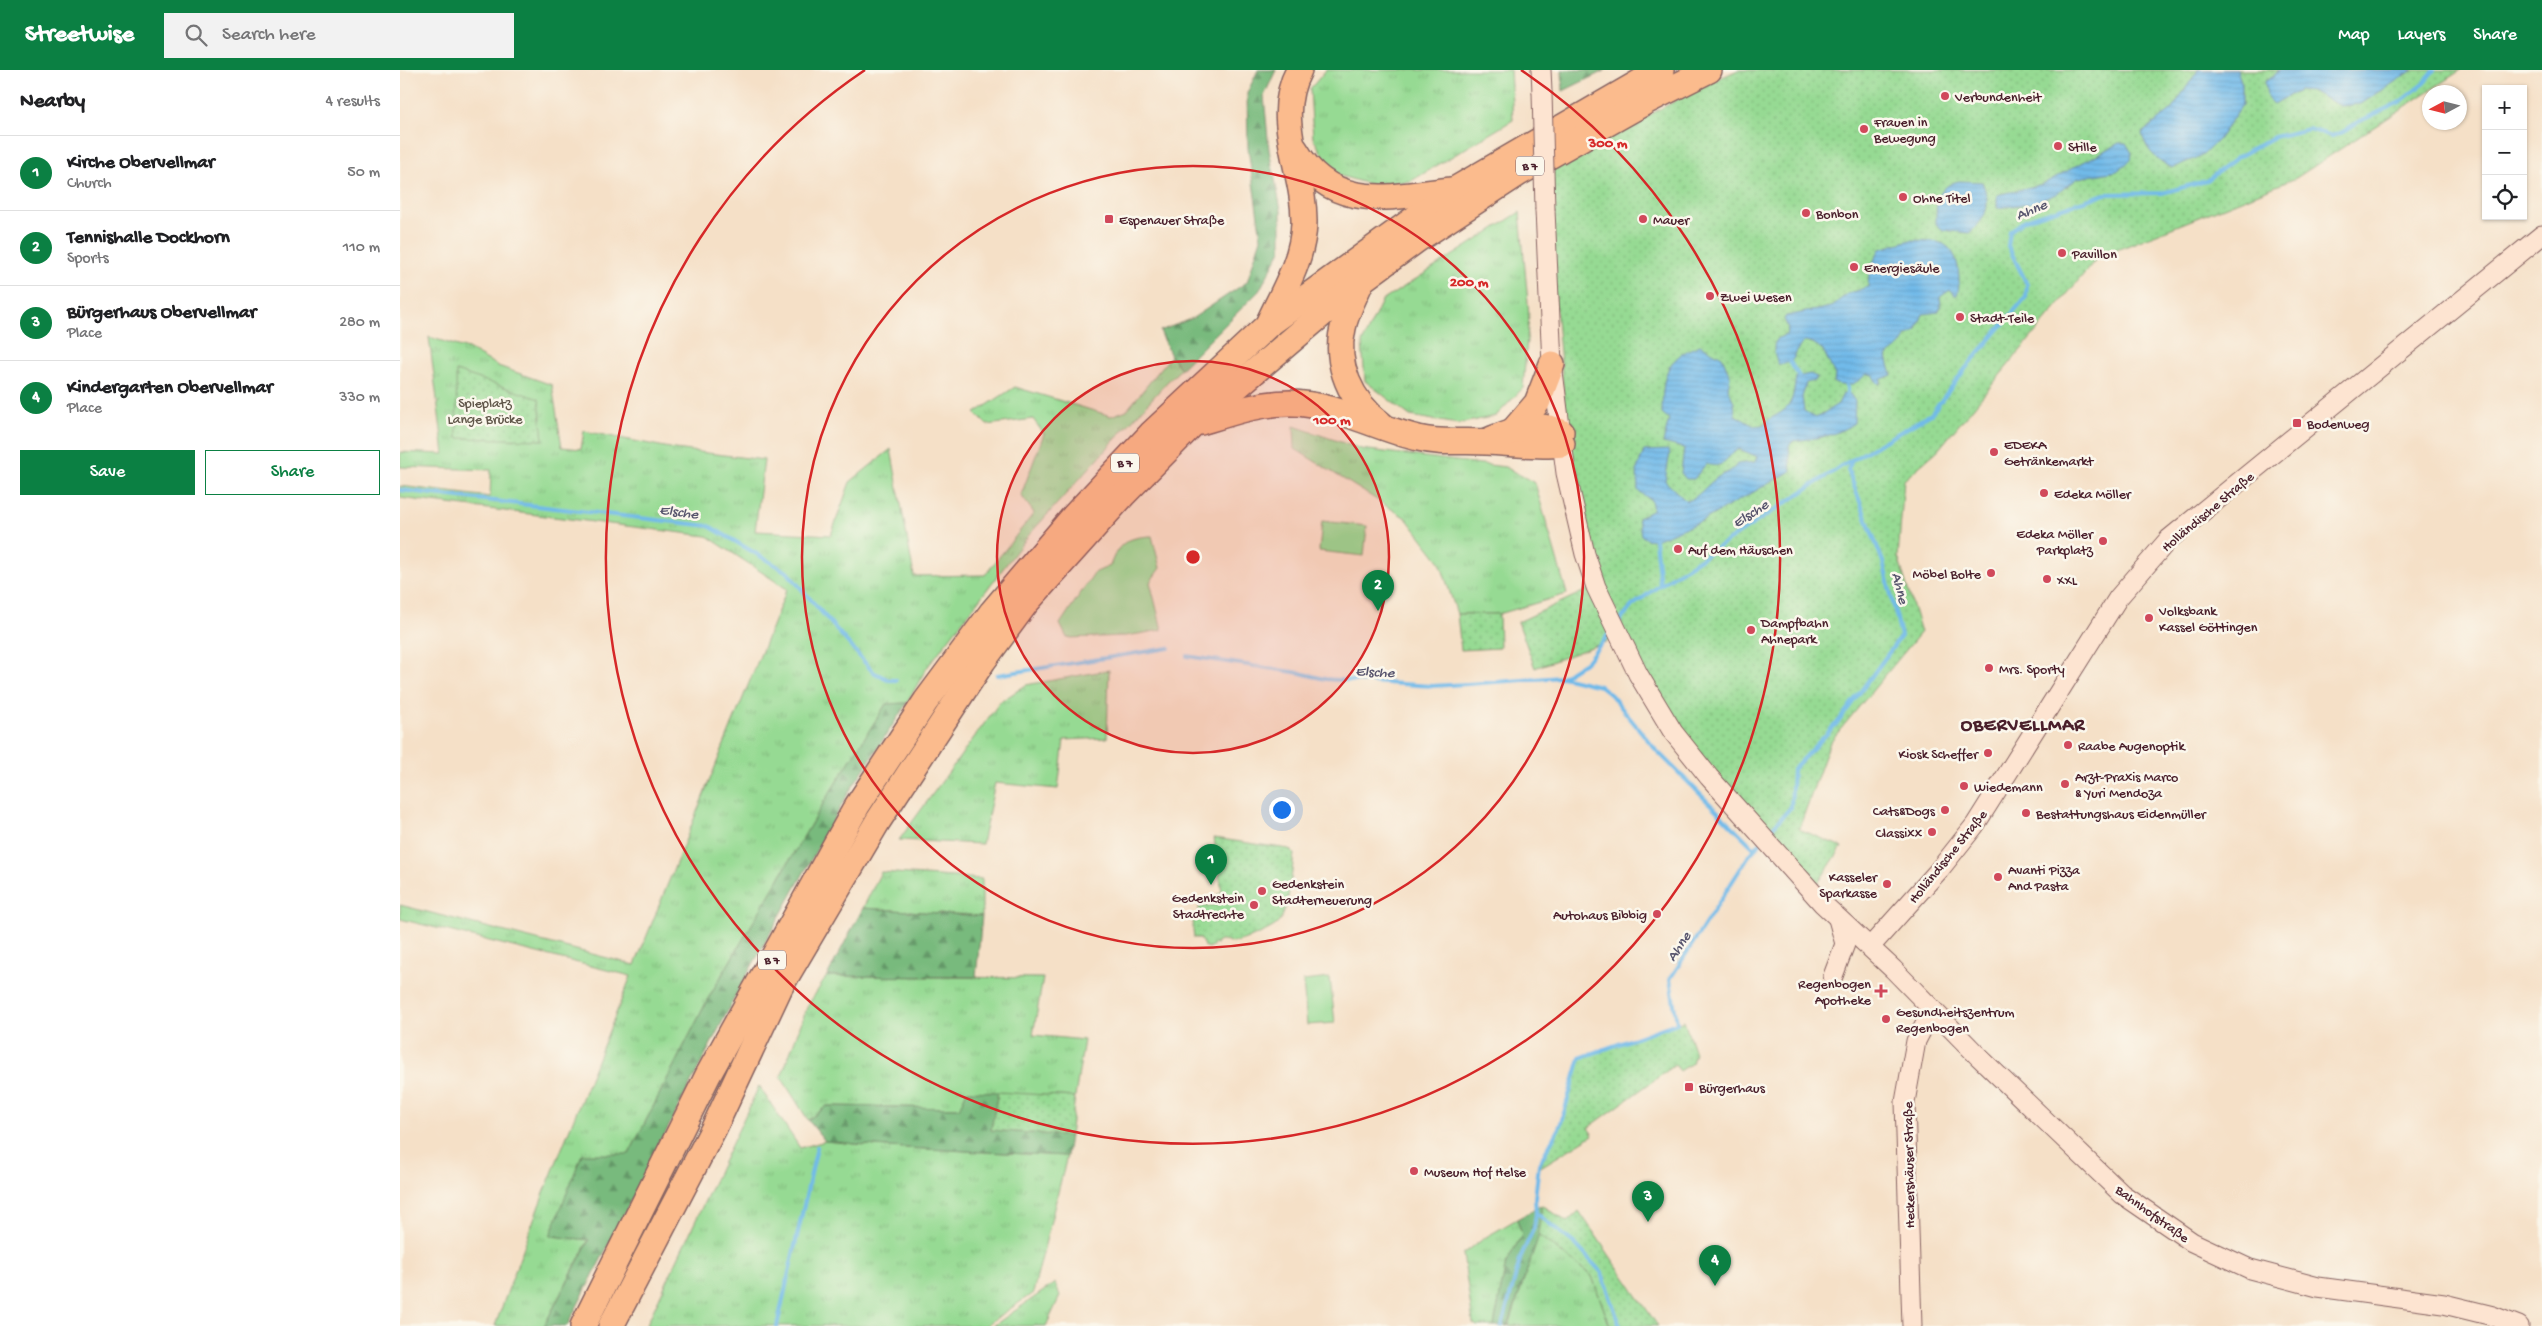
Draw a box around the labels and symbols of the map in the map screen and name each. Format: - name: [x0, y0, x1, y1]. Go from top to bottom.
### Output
- north arrow: [2422, 85, 2467, 130]
- marker: Verbundenheit: [1939, 90, 1951, 102]
- place label: Verbundenheit: [1954, 90, 2042, 107]
- place label: Frauen in Bewegung: [1873, 115, 1936, 148]
- marker: Frauen in Bewegung: [1858, 123, 1870, 135]
- text: 300 m: [1587, 135, 1628, 153]
- marker: Stille: [2052, 140, 2064, 152]
- place label: Stille: [2068, 140, 2097, 157]
- road number: B 7: [1516, 156, 1544, 175]
- marker: Ohne Titel: [1897, 191, 1909, 203]
- place label: Ohne Titel: [1913, 191, 1971, 208]
- water label: Ahne: [2014, 196, 2051, 225]
- marker: Bonbon: [1800, 207, 1812, 219]
- place label: Bonbon: [1815, 207, 1859, 224]
- marker: Espenauer Straße: [1103, 213, 1115, 225]
- place label: Espenauer Straße: [1119, 213, 1225, 230]
- marker: Mauer: [1637, 213, 1649, 225]
- place label: Mauer: [1653, 213, 1690, 230]
- marker: Pavillon: [2056, 247, 2068, 259]
- place label: Pavillon: [2071, 247, 2117, 264]
- marker: Energiesäule: [1848, 261, 1860, 273]
- place label: Energiesäule: [1864, 261, 1940, 278]
- text: 200 m: [1450, 274, 1489, 292]
- marker: Zwei Wesen: [1704, 290, 1716, 302]
- place label: Zwei Wesen: [1720, 290, 1792, 307]
- marker: Stadt-Teile: [1954, 311, 1966, 323]
- place label: Stadt-Teile: [1970, 311, 2035, 328]
- park label: Spieplatz Lange Brücke: [448, 396, 523, 429]
- text: 100 m: [1312, 412, 1351, 430]
- marker: Bodenweg: [2291, 417, 2303, 429]
- place label: Bodenweg: [2306, 417, 2370, 434]
- place label: EDEKA Getränkemarkt: [2004, 438, 2095, 471]
- marker: EDEKA Getränkemarkt: [1988, 446, 2000, 458]
- road number: B 7: [1111, 453, 1139, 472]
- street label: Holländische Straße: [2159, 469, 2259, 557]
- marker: Edeka Möller: [2038, 487, 2050, 499]
- place label: Edeka Möller: [2054, 487, 2132, 504]
- water label: Elsche: [1730, 496, 1773, 533]
- water label: Elsche: [658, 502, 700, 524]
- place label: Edeka Möller Parkplatz: [2016, 527, 2094, 560]
- marker: Edeka Möller Parkplatz: [2097, 535, 2109, 547]
- marker: Auf dem Häuschen: [1672, 543, 1684, 555]
- place label: Auf dem Häuschen: [1688, 543, 1793, 560]
- centre of rings: [1184, 548, 1202, 566]
- place label: Möbel Bolte: [1913, 567, 1982, 584]
- marker: Möbel Bolte: [1985, 567, 1997, 579]
- pin: 2: [1362, 570, 1394, 611]
- water label: Ahne: [1886, 571, 1912, 607]
- marker: XXL: [2041, 573, 2053, 585]
- place label: XXL: [2056, 573, 2078, 590]
- place label: Volksbank Kassel Göttingen: [2158, 604, 2258, 637]
- marker: Volksbank Kassel Göttingen: [2143, 612, 2155, 624]
- place label: Dampfbahn Ahnepark: [1760, 616, 1829, 649]
- marker: Dampfbahn Ahnepark: [1745, 624, 1757, 636]
- marker: Mrs. Sporty: [1983, 662, 1995, 674]
- place label: Mrs. Sporty: [1999, 662, 2065, 679]
- water label: Elsche: [1355, 663, 1396, 683]
- district label: OBERVELLMAR: [1961, 715, 2085, 738]
- marker: Raabe Augenoptik: [2062, 739, 2074, 751]
- place label: Raabe Augenoptik: [2078, 739, 2186, 756]
- place label: Kiosk Scheffer: [1899, 747, 1979, 764]
- marker: Kiosk Scheffer: [1982, 747, 1994, 759]
- place label: Arzt-Praxis Marco & Yuri Mendoza: [2075, 770, 2178, 803]
- marker: Arzt-Praxis Marco & Yuri Mendoza: [2059, 778, 2071, 790]
- marker: Wiedemann: [1958, 780, 1970, 792]
- place label: Wiedemann: [1974, 780, 2043, 797]
- your location: [1269, 797, 1295, 823]
- place label: Cats&Dogs: [1873, 804, 1936, 821]
- marker: Cats&Dogs: [1939, 804, 1951, 816]
- street label: Holländische Straße: [1906, 807, 1992, 908]
- marker: Bestattungshaus Eidenmüller: [2020, 807, 2032, 819]
- place label: Bestattungshaus Eidenmüller: [2035, 807, 2207, 824]
- place label: Classixx: [1875, 826, 1923, 843]
- marker: Classixx: [1926, 826, 1938, 838]
- pin: 1: [1195, 844, 1227, 885]
- place label: Avanti Pizza And Pasta: [2008, 863, 2081, 896]
- place label: Kasseler Sparkasse: [1819, 870, 1878, 903]
- marker: Avanti Pizza And Pasta: [1992, 871, 2004, 883]
- place label: Gedenkstein Stadterneuerung: [1272, 877, 1372, 910]
- marker: Kasseler Sparkasse: [1881, 878, 1893, 890]
- marker: Gedenkstein Stadterneuerung: [1256, 885, 1268, 897]
- place label: Gedenkstein Stadtrechte: [1172, 891, 1245, 924]
- marker: Gedenkstein Stadtrechte: [1248, 899, 1260, 911]
- place label: Autohaus Bibbig: [1553, 908, 1647, 925]
- marker: Autohaus Bibbig: [1651, 908, 1663, 920]
- water label: Ahne: [1663, 928, 1697, 965]
- road number: B 7: [758, 950, 786, 970]
- place label: Regenbogen Apotheke: [1798, 977, 1872, 1010]
- marker: Regenbogen Apotheke: [1875, 985, 1887, 997]
- place label: Gesundheitszentrum Regenbogen: [1896, 1005, 2015, 1038]
- marker: Gesundheitszentrum Regenbogen: [1880, 1013, 1892, 1025]
- marker: Bürgerhaus: [1683, 1081, 1695, 1093]
- place label: Bürgerhaus: [1698, 1081, 1766, 1098]
- street label: Heckershäuser Straße: [1901, 1101, 1920, 1228]
- marker: Museum Hof Helse: [1408, 1165, 1420, 1177]
- place label: Museum Hof Helse: [1424, 1165, 1527, 1182]
- pin: 3: [1632, 1181, 1664, 1222]
- street label: Bahnhofstraße: [2110, 1182, 2193, 1248]
- pin: 4: [1699, 1245, 1731, 1286]

